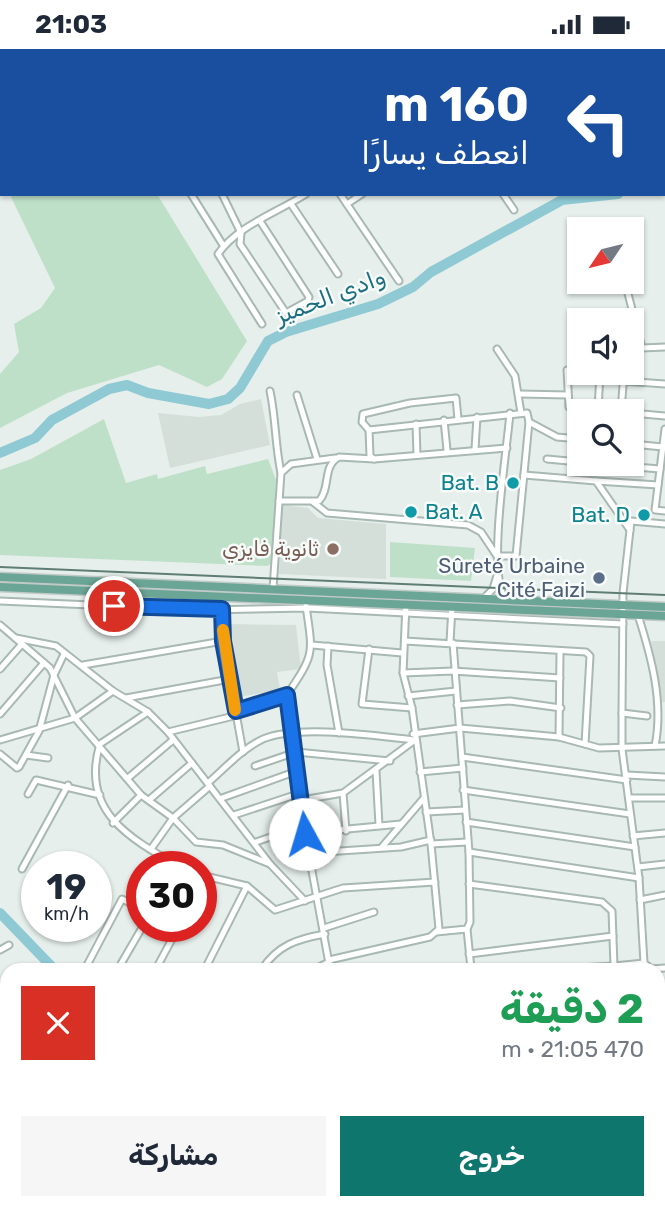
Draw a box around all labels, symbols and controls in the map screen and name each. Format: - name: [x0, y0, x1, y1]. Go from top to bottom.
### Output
- text: 21:03: [35, 9, 107, 40]
- text: 160 m: [384, 75, 529, 133]
- icon: left: [553, 77, 644, 168]
- text: انعطف يسارًا: [361, 134, 529, 172]
- north arrow: [567, 217, 644, 294]
- map controls: [567, 217, 644, 476]
- water label: وادي الحميز: [269, 262, 390, 333]
- button: sound: [567, 308, 644, 385]
- button: search: [567, 399, 644, 476]
- place label: Bat. B: [441, 470, 499, 495]
- marker: Bat. B: [505, 475, 521, 491]
- place label: Bat. A: [425, 499, 483, 524]
- place label: Bat. D: [571, 502, 630, 527]
- marker: Bat. A: [403, 504, 419, 520]
- marker: Bat. D: [636, 507, 652, 523]
- place label: ثانوية فايزي: [222, 536, 319, 563]
- marker: ثانوية فايزي: [325, 541, 341, 557]
- place label: Sûreté Urbaine Cité Faizi: [438, 553, 585, 602]
- marker: Sûreté Urbaine Cité Faizi: [591, 570, 607, 586]
- pin: [84, 576, 144, 636]
- icon: arrive: [95, 587, 133, 625]
- position arrow: [268, 797, 342, 871]
- speed limit sign: 30: [126, 851, 217, 942]
- text: 19: [47, 866, 86, 908]
- text: km/h: [44, 903, 89, 925]
- text: 2 دقيقة: [500, 984, 644, 1034]
- button: close: [21, 986, 95, 1060]
- text: 470 m · 21:05: [501, 1035, 644, 1063]
- button: مشاركة: [21, 1116, 326, 1196]
- button: خروج: [340, 1116, 644, 1196]

